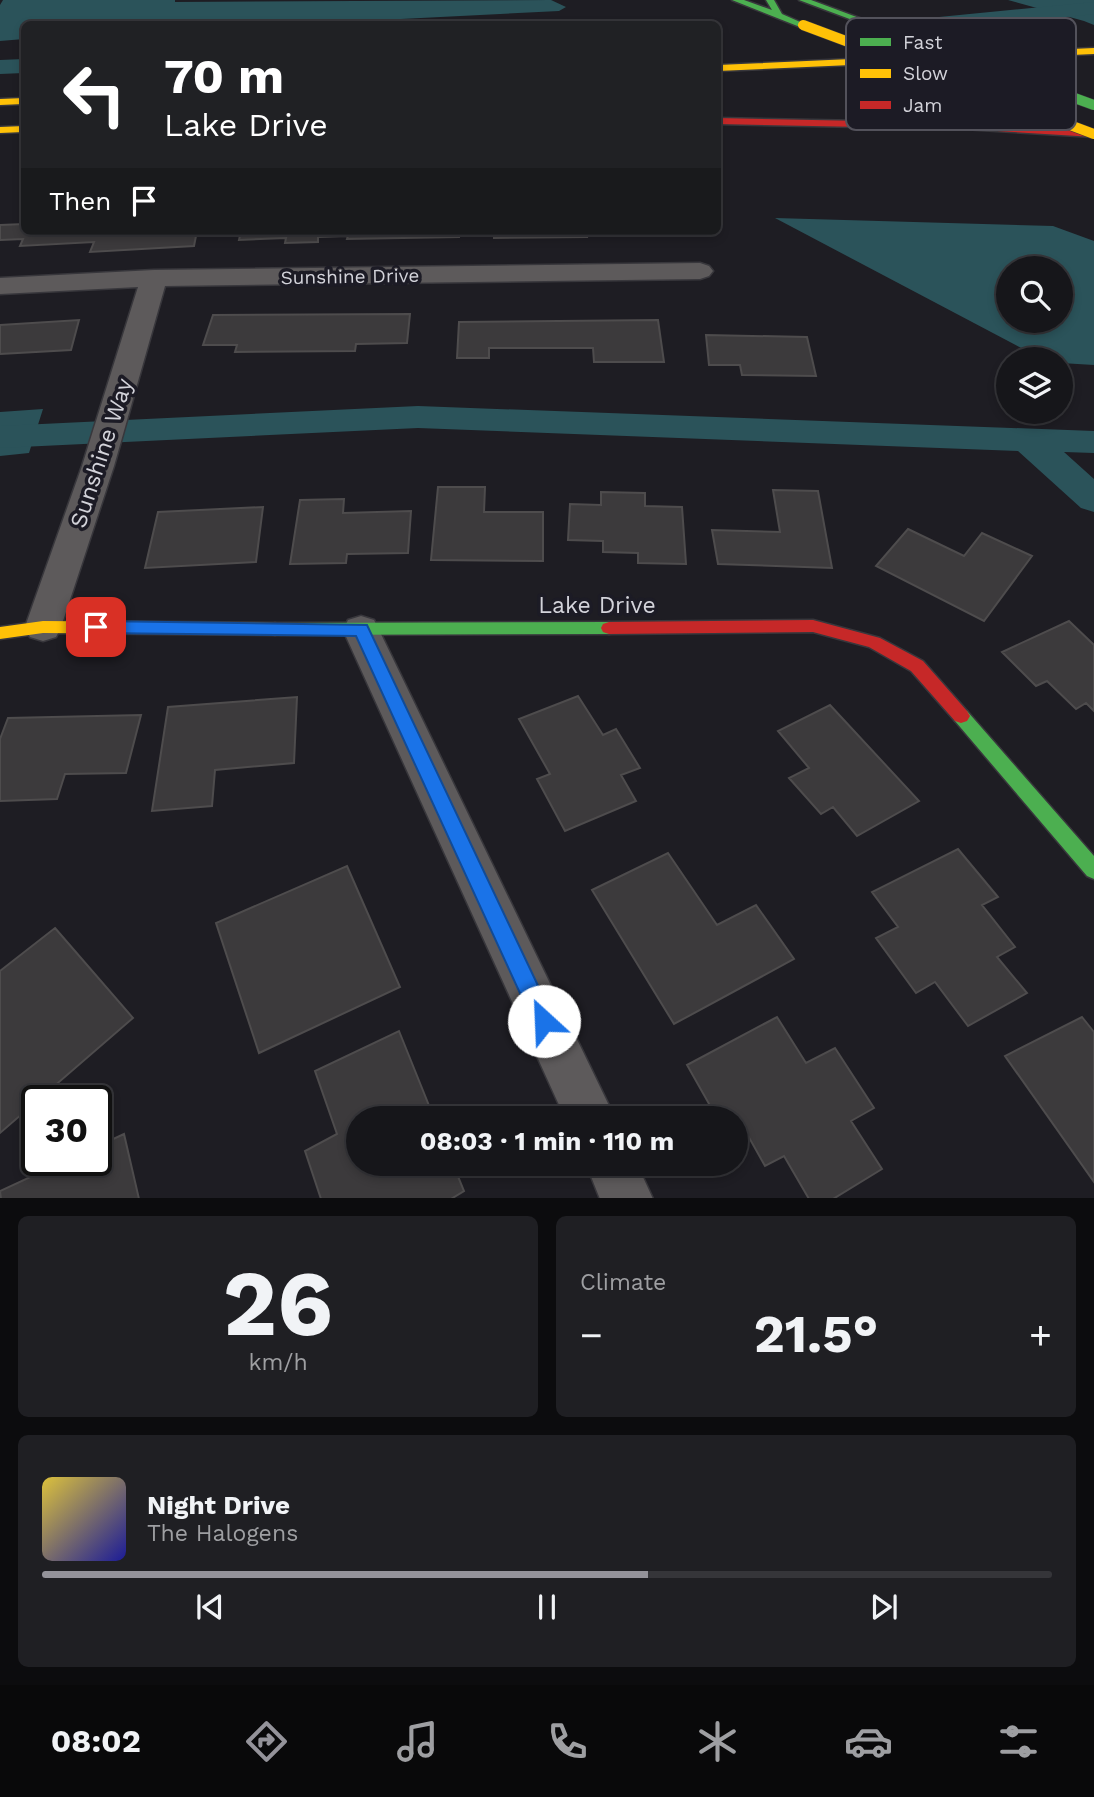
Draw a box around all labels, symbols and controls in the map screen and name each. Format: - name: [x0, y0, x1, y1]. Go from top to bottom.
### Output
- legend: [846, 18, 1076, 130]
- text: Fast: [903, 31, 942, 54]
- text: 70 m: [164, 47, 284, 105]
- icon: left: [49, 49, 140, 140]
- text: Slow: [903, 62, 948, 85]
- text: Jam: [903, 94, 942, 117]
- text: Lake Drive: [164, 106, 328, 144]
- icon: arrive: [125, 182, 163, 220]
- text: Then: [49, 186, 111, 216]
- map controls: [996, 256, 1073, 424]
- button: search: [996, 256, 1073, 333]
- street label: Sunshine Drive: [280, 264, 420, 289]
- button: layers: [996, 347, 1073, 424]
- street label: Sunshine Way: [65, 375, 138, 531]
- street label: Lake Drive: [538, 592, 656, 619]
- pin: [66, 597, 126, 657]
- icon: arrive: [77, 608, 115, 646]
- position arrow: [507, 984, 581, 1058]
- speed limit sign: 30: [21, 1085, 112, 1176]
- text: 08:03 · 1 min · 110 m: [420, 1126, 674, 1156]
- text: 26: [223, 1250, 333, 1357]
- text: Climate: [580, 1269, 666, 1296]
- text: 21.5°: [754, 1304, 878, 1365]
- text: −: [580, 1313, 603, 1357]
- text: +: [1029, 1313, 1052, 1357]
- text: km/h: [248, 1349, 308, 1376]
- text: Night Drive: [147, 1490, 290, 1520]
- text: The Halogens: [147, 1520, 298, 1547]
- icon: previous: [191, 1588, 229, 1626]
- icon: pause: [528, 1588, 566, 1626]
- icon: next: [865, 1588, 903, 1626]
- icon: directions: [242, 1717, 291, 1766]
- icon: music: [393, 1717, 442, 1766]
- icon: phone: [543, 1717, 592, 1766]
- icon: climate: [693, 1717, 742, 1766]
- icon: car: [844, 1717, 893, 1766]
- icon: filters: [994, 1717, 1043, 1766]
- text: 08:02: [51, 1722, 141, 1760]

